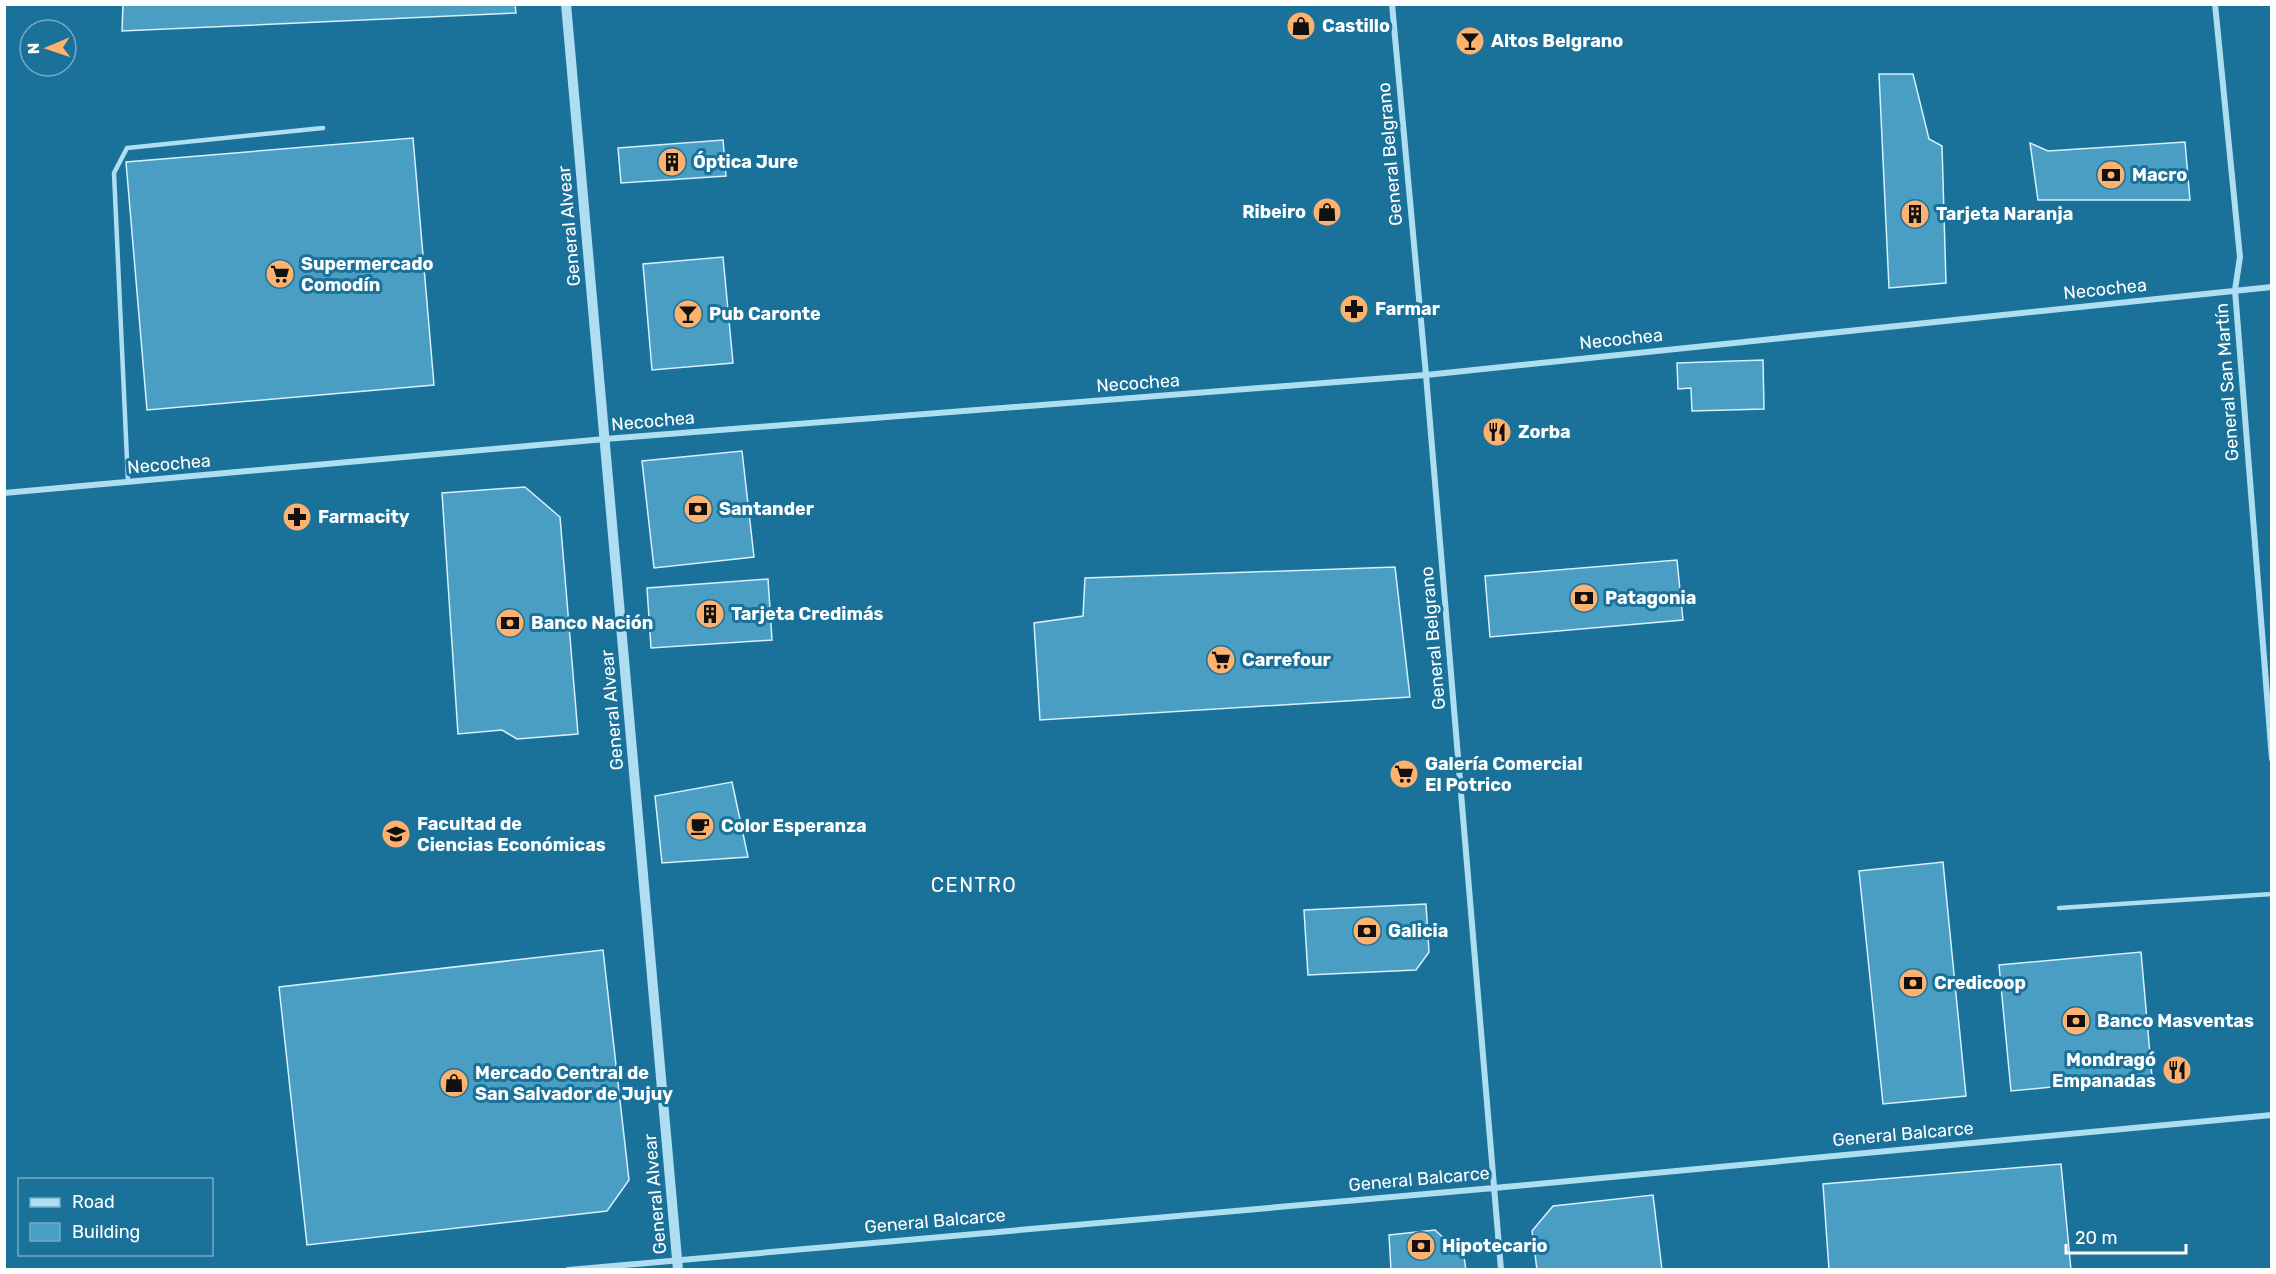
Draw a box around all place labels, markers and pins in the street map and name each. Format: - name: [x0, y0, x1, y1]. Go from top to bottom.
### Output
- shop icon: Castillo: [1285, 10, 1317, 42]
- place label: Castillo: [1322, 15, 1390, 37]
- bar icon: Altos Belgrano: [1454, 25, 1486, 57]
- place label: Altos Belgrano: [1491, 30, 1623, 52]
- building icon: Óptica Jure: [656, 146, 688, 178]
- place label: Óptica Jure: [693, 151, 798, 173]
- bank icon: Macro: [2095, 159, 2127, 191]
- place label: Macro: [2132, 164, 2187, 186]
- shop icon: Ribeiro: [1311, 196, 1343, 228]
- building icon: Tarjeta Naranja: [1899, 198, 1931, 230]
- place label: Ribeiro: [1242, 201, 1306, 223]
- place label: Tarjeta Naranja: [1936, 203, 2073, 225]
- place label: Supermercado Comodín: [301, 253, 434, 296]
- supermarket icon: Supermercado Comodín: [264, 258, 296, 290]
- pharmacy icon: Farmar: [1338, 293, 1370, 325]
- bar icon: Pub Caronte: [672, 298, 704, 330]
- place label: Farmar: [1375, 298, 1440, 320]
- place label: Pub Caronte: [709, 303, 821, 325]
- restaurant icon: Zorba: [1481, 416, 1513, 448]
- place label: Zorba: [1518, 421, 1571, 443]
- bank icon: Santander: [682, 493, 714, 525]
- place label: Santander: [719, 498, 814, 520]
- pharmacy icon: Farmacity: [281, 501, 313, 533]
- place label: Farmacity: [318, 506, 410, 528]
- bank icon: Patagonia: [1568, 582, 1600, 614]
- place label: Patagonia: [1605, 587, 1696, 609]
- building icon: Tarjeta Credimás: [694, 598, 726, 630]
- place label: Tarjeta Credimás: [731, 603, 884, 625]
- bank icon: Banco Nación: [494, 607, 526, 639]
- place label: Banco Nación: [531, 612, 653, 634]
- supermarket icon: Carrefour: [1205, 644, 1237, 676]
- place label: Carrefour: [1242, 649, 1331, 671]
- place label: Galería Comercial El Potrico: [1425, 753, 1583, 796]
- supermarket icon: Galería Comercial El Potrico: [1388, 758, 1420, 790]
- cafe icon: Color Esperanza: [684, 810, 716, 842]
- place label: Facultad de Ciencias Económicas: [417, 813, 606, 856]
- place label: Color Esperanza: [721, 815, 867, 837]
- school or university icon: Facultad de Ciencias Económicas: [380, 818, 412, 850]
- bank icon: Galicia: [1351, 915, 1383, 947]
- place label: Galicia: [1388, 920, 1448, 942]
- bank icon: Credicoop: [1897, 967, 1929, 999]
- place label: Credicoop: [1934, 972, 2026, 994]
- bank icon: Banco Masventas: [2060, 1005, 2092, 1037]
- place label: Banco Masventas: [2097, 1010, 2254, 1032]
- place label: Mondragó Empanadas: [2052, 1049, 2156, 1092]
- restaurant icon: Mondragó Empanadas: [2161, 1054, 2193, 1086]
- place label: Mercado Central de San Salvador de Jujuy: [475, 1062, 673, 1105]
- shop icon: Mercado Central de San Salvador de Jujuy: [438, 1067, 470, 1099]
- bank icon: Hipotecario: [1405, 1230, 1437, 1262]
- place label: Hipotecario: [1442, 1235, 1548, 1257]

